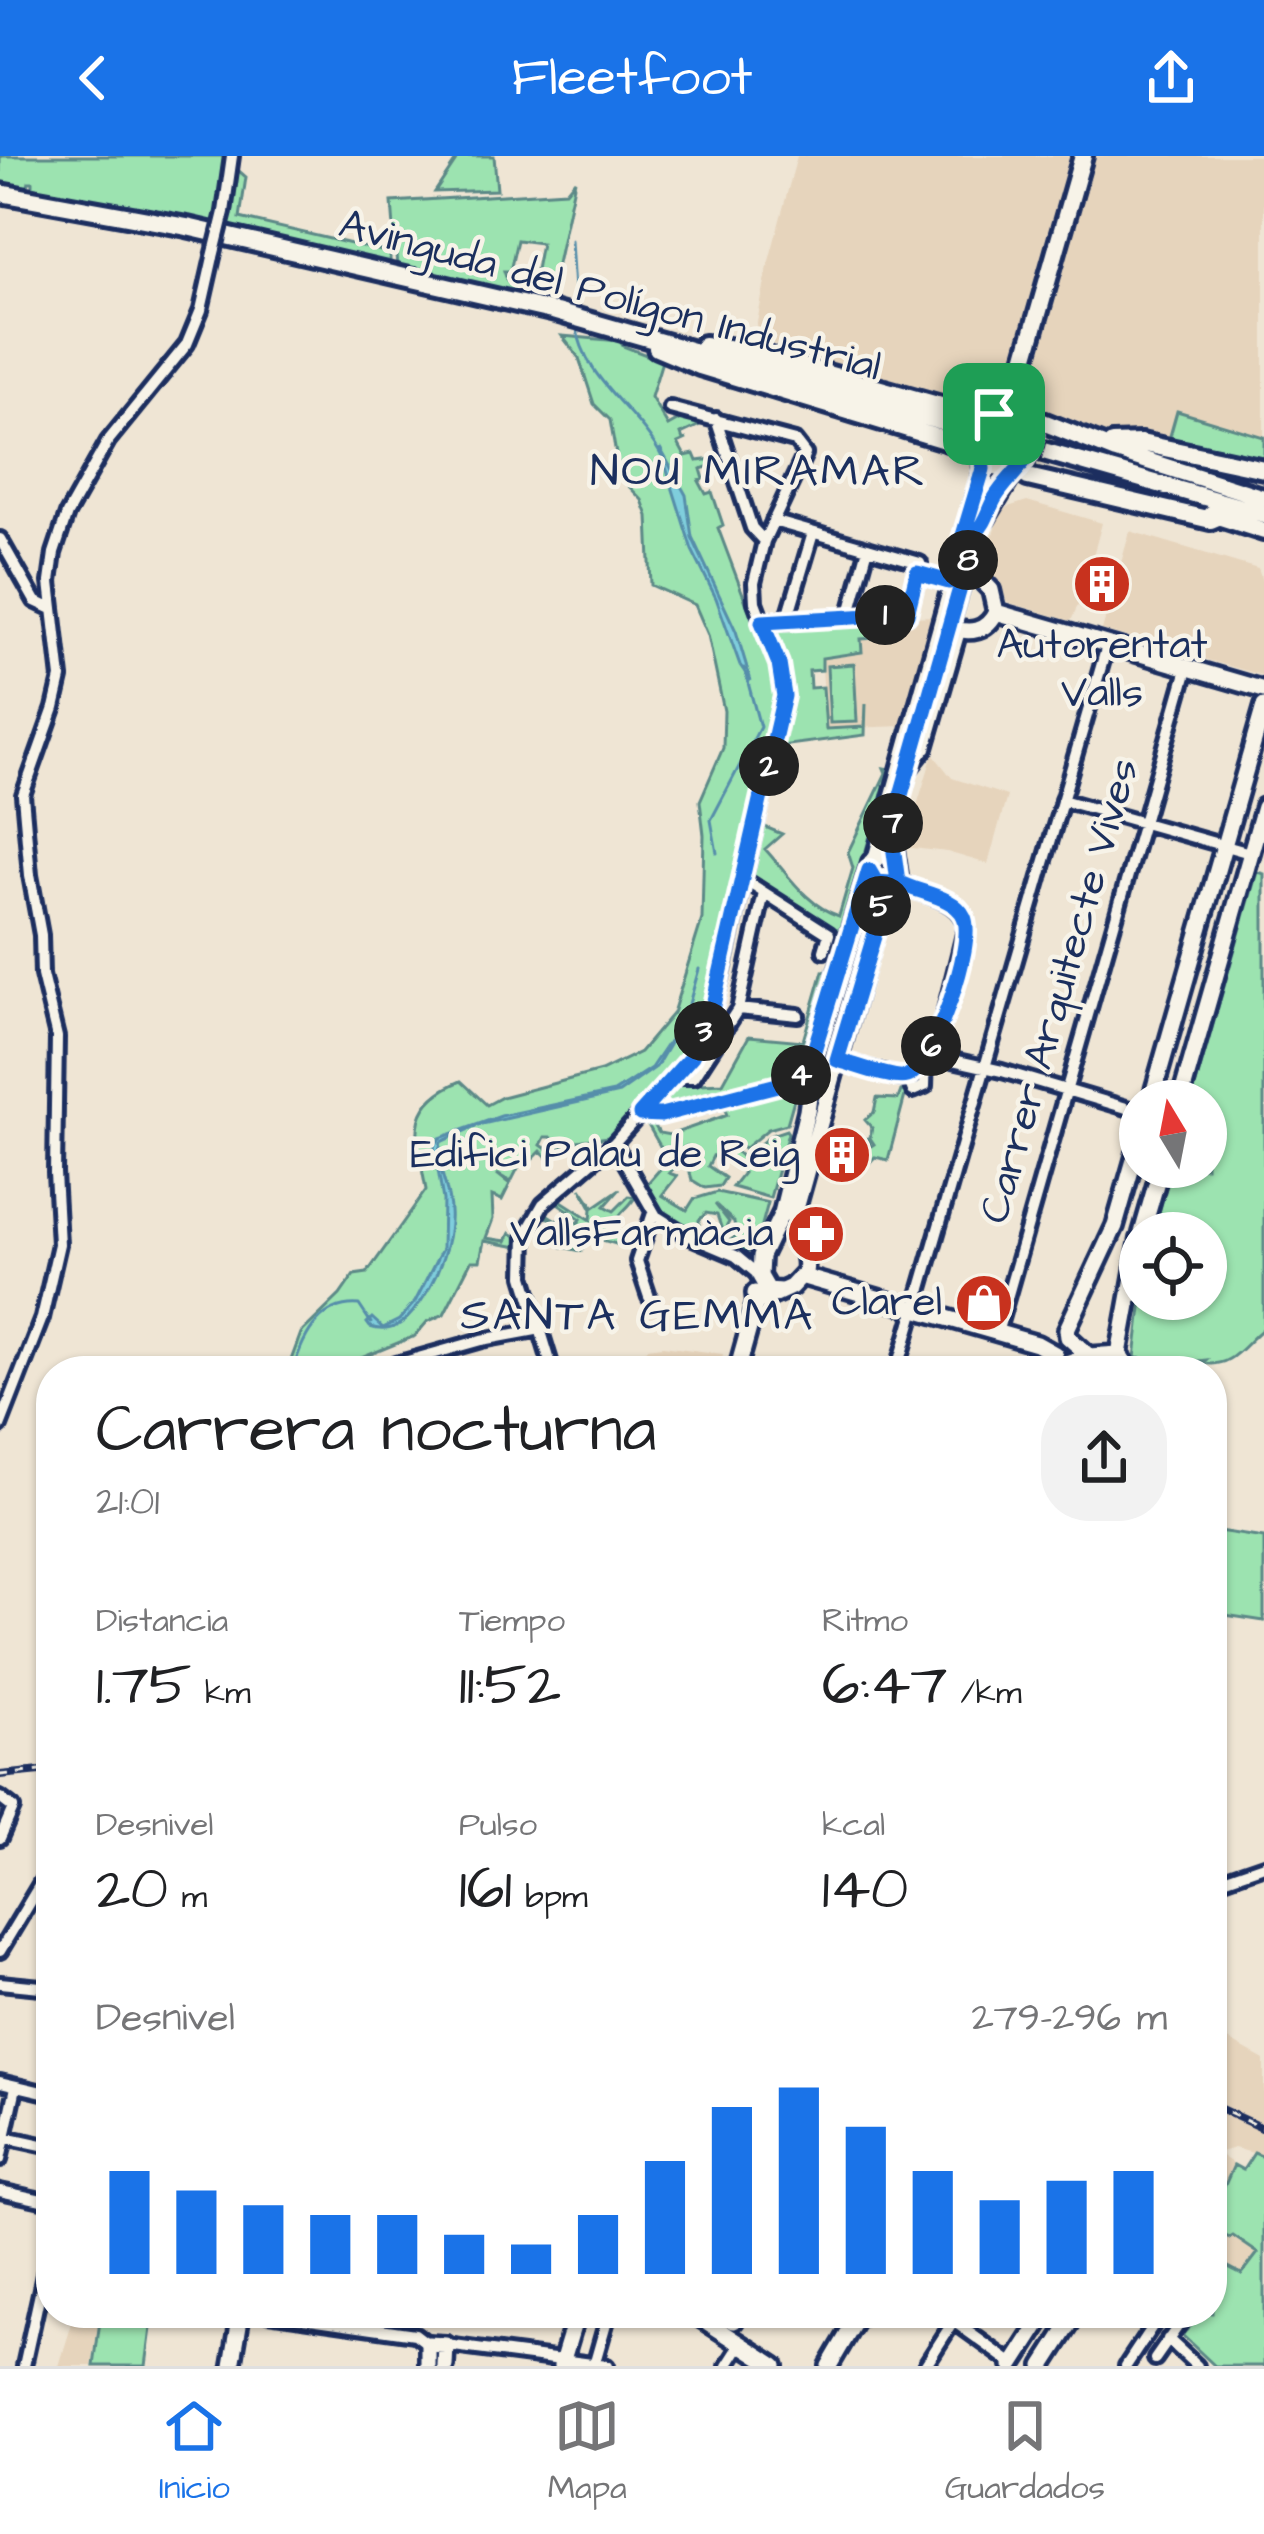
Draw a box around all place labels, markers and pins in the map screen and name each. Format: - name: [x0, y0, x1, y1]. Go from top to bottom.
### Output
- pin: [943, 363, 1045, 465]
- pin: 8: [938, 530, 998, 590]
- building icon: Autorentat Valls: [1071, 553, 1133, 615]
- pin: 1: [855, 585, 915, 645]
- place label: Autorentat Valls: [996, 617, 1208, 723]
- pin: 2: [739, 736, 799, 796]
- pin: 7: [863, 793, 923, 853]
- pin: 5: [851, 876, 911, 936]
- pin: 3: [674, 1001, 734, 1061]
- pin: 6: [901, 1016, 961, 1076]
- pin: 4: [771, 1045, 831, 1105]
- building icon: Edifici Palau de Reig: [811, 1124, 873, 1186]
- place label: Edifici Palau de Reig: [410, 1126, 800, 1184]
- pharmacy icon: VallsFarmàcia: [785, 1203, 847, 1265]
- place label: VallsFarmàcia: [510, 1205, 774, 1263]
- shop icon: Clarel: [953, 1272, 1015, 1334]
- place label: Clarel: [832, 1274, 942, 1332]

